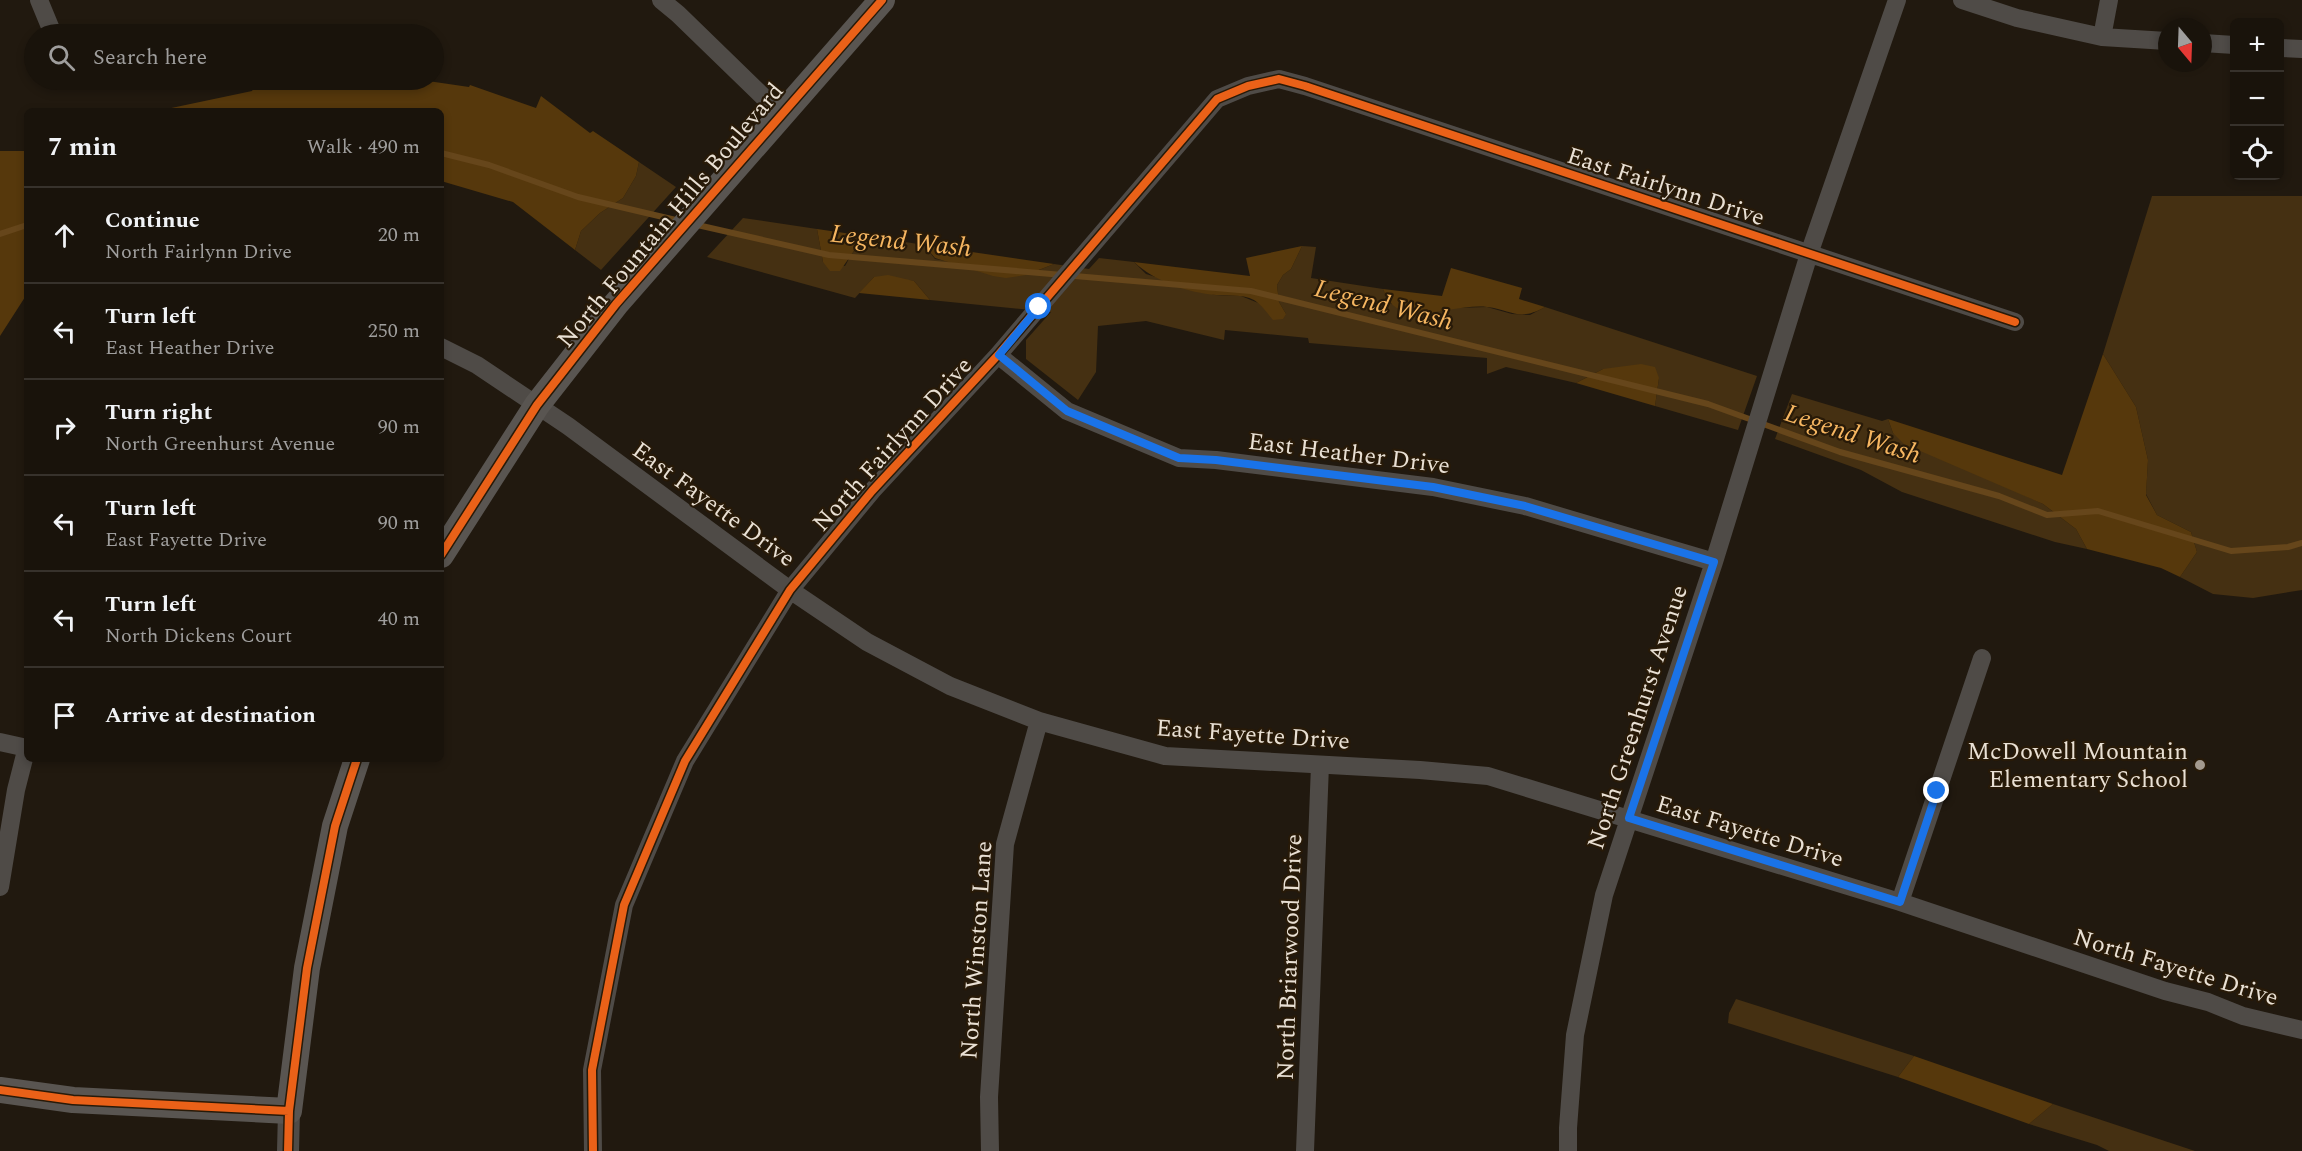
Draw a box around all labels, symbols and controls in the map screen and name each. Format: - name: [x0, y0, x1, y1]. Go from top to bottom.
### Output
- north arrow: [2158, 18, 2212, 72]
- map controls: [2230, 18, 2284, 180]
- button: +: [2230, 18, 2284, 72]
- search box: [24, 24, 444, 90]
- icon: search: [45, 41, 78, 74]
- text: Search here: [93, 41, 207, 74]
- button: −: [2230, 72, 2284, 126]
- street label: North Fountain Hills Boulevard: [549, 75, 793, 356]
- button: locate: [2230, 126, 2284, 180]
- text: 7 min: [48, 127, 117, 167]
- text: Walk · 490 m: [307, 132, 420, 162]
- street label: East Fairlynn Drive: [1562, 138, 1769, 236]
- text: Continue: [105, 204, 200, 237]
- water label: Legend Wash: [828, 214, 973, 268]
- icon: ahead: [48, 219, 81, 252]
- text: 20 m: [378, 220, 420, 250]
- text: North Fairlynn Drive: [105, 237, 292, 267]
- water label: Legend Wash: [1310, 268, 1457, 342]
- route start: [1025, 293, 1051, 319]
- text: Turn left: [105, 300, 197, 333]
- icon: left: [48, 315, 81, 348]
- text: 250 m: [368, 316, 420, 346]
- text: East Heather Drive: [105, 333, 274, 363]
- street label: North Fairlynn Drive: [804, 349, 981, 540]
- water label: Legend Wash: [1779, 393, 1926, 475]
- text: Turn right: [105, 396, 212, 429]
- icon: right: [48, 411, 81, 444]
- text: 90 m: [378, 412, 420, 442]
- street label: East Heather Drive: [1246, 424, 1452, 484]
- text: North Greenhurst Avenue: [105, 429, 335, 459]
- street label: East Fayette Drive: [624, 433, 803, 577]
- text: Turn left: [105, 492, 197, 525]
- icon: left: [48, 507, 81, 540]
- text: 90 m: [378, 508, 420, 538]
- text: East Fayette Drive: [105, 525, 267, 555]
- street label: North Greenhurst Avenue: [1578, 580, 1698, 854]
- text: Turn left: [105, 588, 197, 621]
- icon: left: [48, 603, 81, 636]
- text: 40 m: [378, 604, 420, 634]
- text: North Dickens Court: [105, 621, 292, 651]
- icon: arrive: [48, 699, 81, 732]
- text: Arrive at destination: [105, 699, 316, 732]
- street label: East Fayette Drive: [1155, 710, 1351, 760]
- place label: McDowell Mountain Elementary School: [1967, 734, 2188, 798]
- marker: McDowell Mountain Elementary School: [2193, 758, 2207, 772]
- route end: [1923, 777, 1949, 803]
- street label: East Fayette Drive: [1651, 786, 1848, 878]
- street label: North Briarwood Drive: [1268, 833, 1312, 1081]
- street label: North Winston Lane: [951, 840, 1003, 1061]
- street label: North Fayette Drive: [2069, 920, 2283, 1016]

